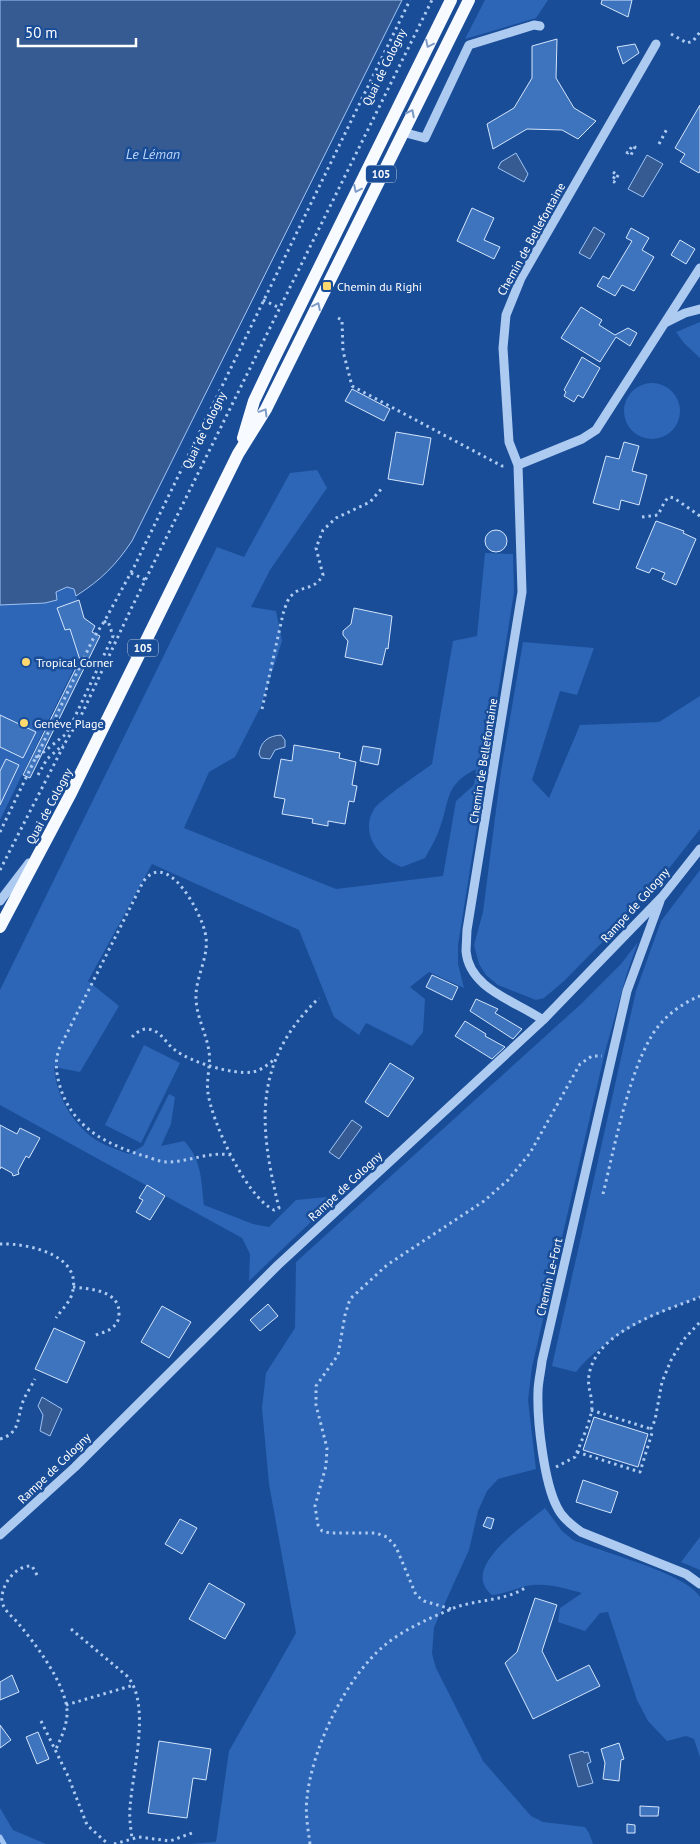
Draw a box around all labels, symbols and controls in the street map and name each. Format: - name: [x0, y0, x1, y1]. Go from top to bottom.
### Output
- scale bar: [18, 15, 135, 47]
- text: 50 m: [25, 23, 58, 42]
- street label: Quai de Cologny: [359, 26, 409, 108]
- one-way arrow: [425, 39, 435, 48]
- one-way arrow: [405, 109, 415, 118]
- water label: Le Léman: [126, 145, 180, 163]
- road number: 105: [366, 165, 396, 182]
- street label: Chemin de Bellefontaine: [494, 180, 568, 298]
- one-way arrow: [353, 184, 363, 193]
- place label: Chemin du Righi: [337, 279, 422, 294]
- marker: Chemin du Righi: [321, 280, 333, 292]
- one-way arrow: [311, 302, 321, 311]
- street label: Quai de Cologny: [179, 389, 229, 471]
- one-way arrow: [257, 409, 267, 418]
- road number: 105: [128, 640, 158, 656]
- place label: Tropical Corner: [36, 655, 113, 670]
- marker: Tropical Corner: [20, 656, 32, 668]
- street label: Chemin de Bellefontaine: [466, 697, 500, 825]
- place label: Genève Plage: [34, 716, 104, 731]
- marker: Genève Plage: [18, 717, 30, 729]
- street label: Quai de Cologny: [23, 765, 76, 847]
- street label: Rampe de Cologny: [597, 864, 673, 946]
- street label: Rampe de Cologny: [305, 1148, 385, 1224]
- street label: Chemin Le-Fort: [533, 1237, 565, 1317]
- street label: Rampe de Cologny: [14, 1429, 94, 1507]

